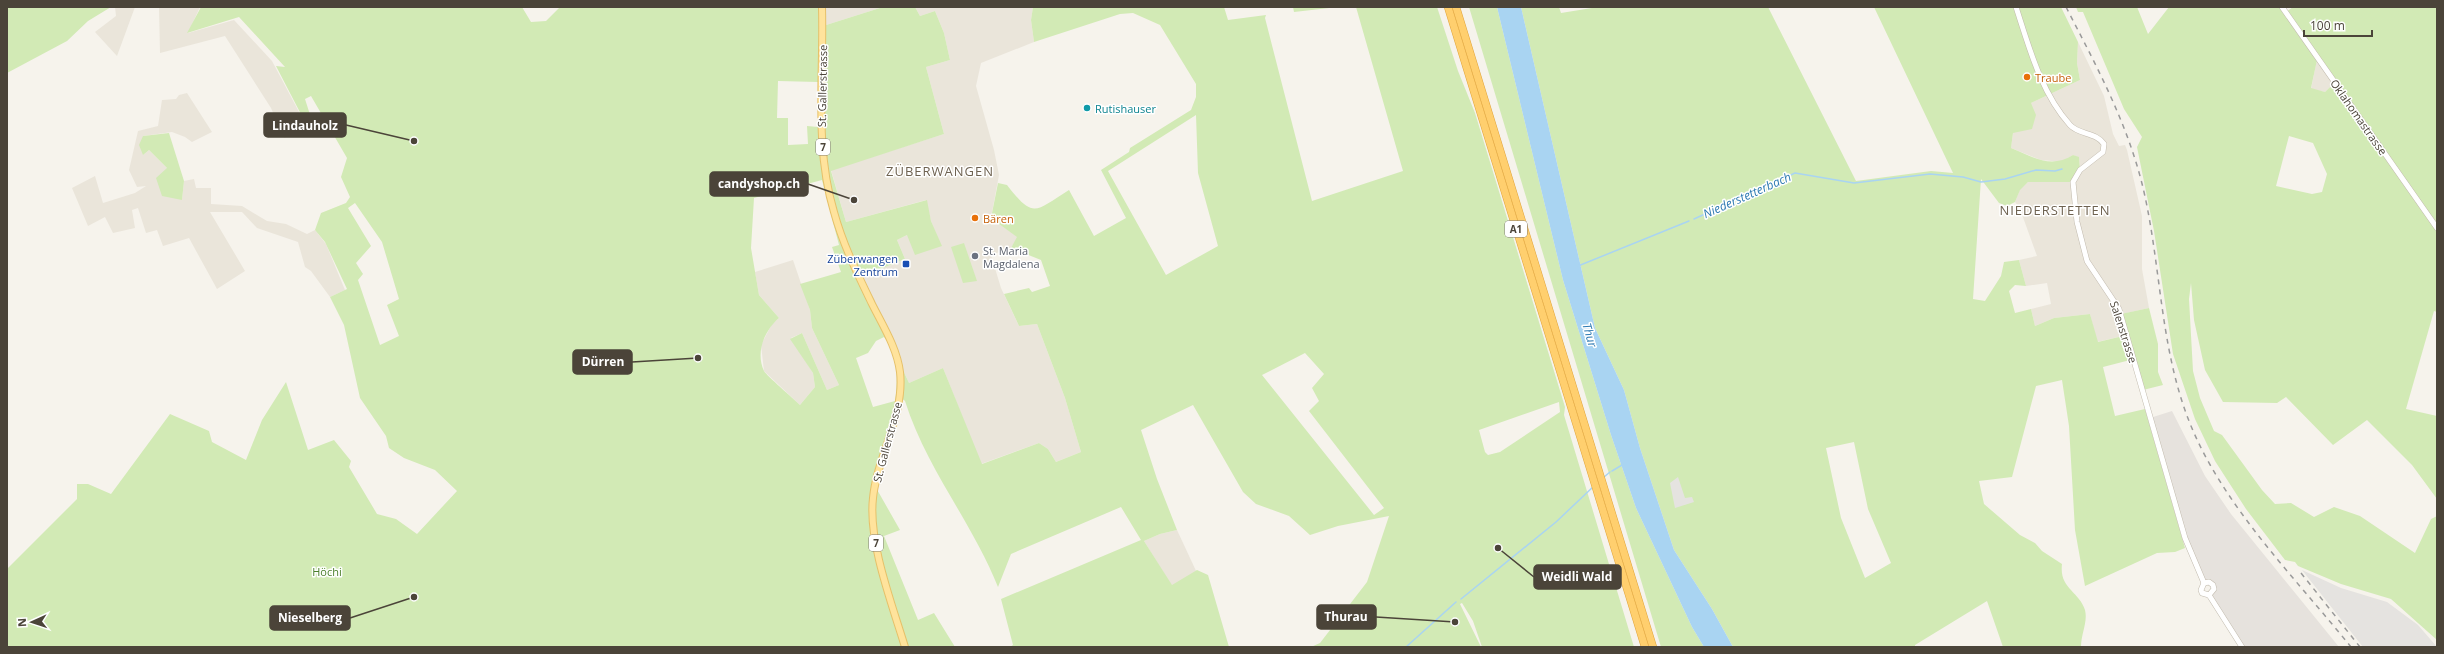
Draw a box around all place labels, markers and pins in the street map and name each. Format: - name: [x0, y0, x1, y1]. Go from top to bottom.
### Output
- place label: Traube: [2035, 70, 2071, 85]
- marker: Traube: [2022, 72, 2032, 82]
- place label: Rutishauser: [1095, 101, 1156, 116]
- marker: Rutishauser: [1082, 103, 1092, 113]
- callout: Lindauholz: [264, 113, 346, 137]
- callout: candyshop.ch: [710, 172, 808, 196]
- place label: Bären: [983, 211, 1014, 226]
- marker: Bären: [970, 213, 980, 223]
- place label: St. Maria Magdalena: [983, 243, 1040, 271]
- place label: Züberwangen Zentrum: [827, 251, 898, 279]
- marker: St. Maria Magdalena: [970, 251, 980, 261]
- marker: Züberwangen Zentrum: [901, 259, 911, 269]
- callout: Dürren: [573, 350, 632, 374]
- callout: Weidli Wald: [1534, 565, 1621, 589]
- callout: Thurau: [1317, 605, 1376, 629]
- callout: Nieselberg: [270, 606, 350, 630]

